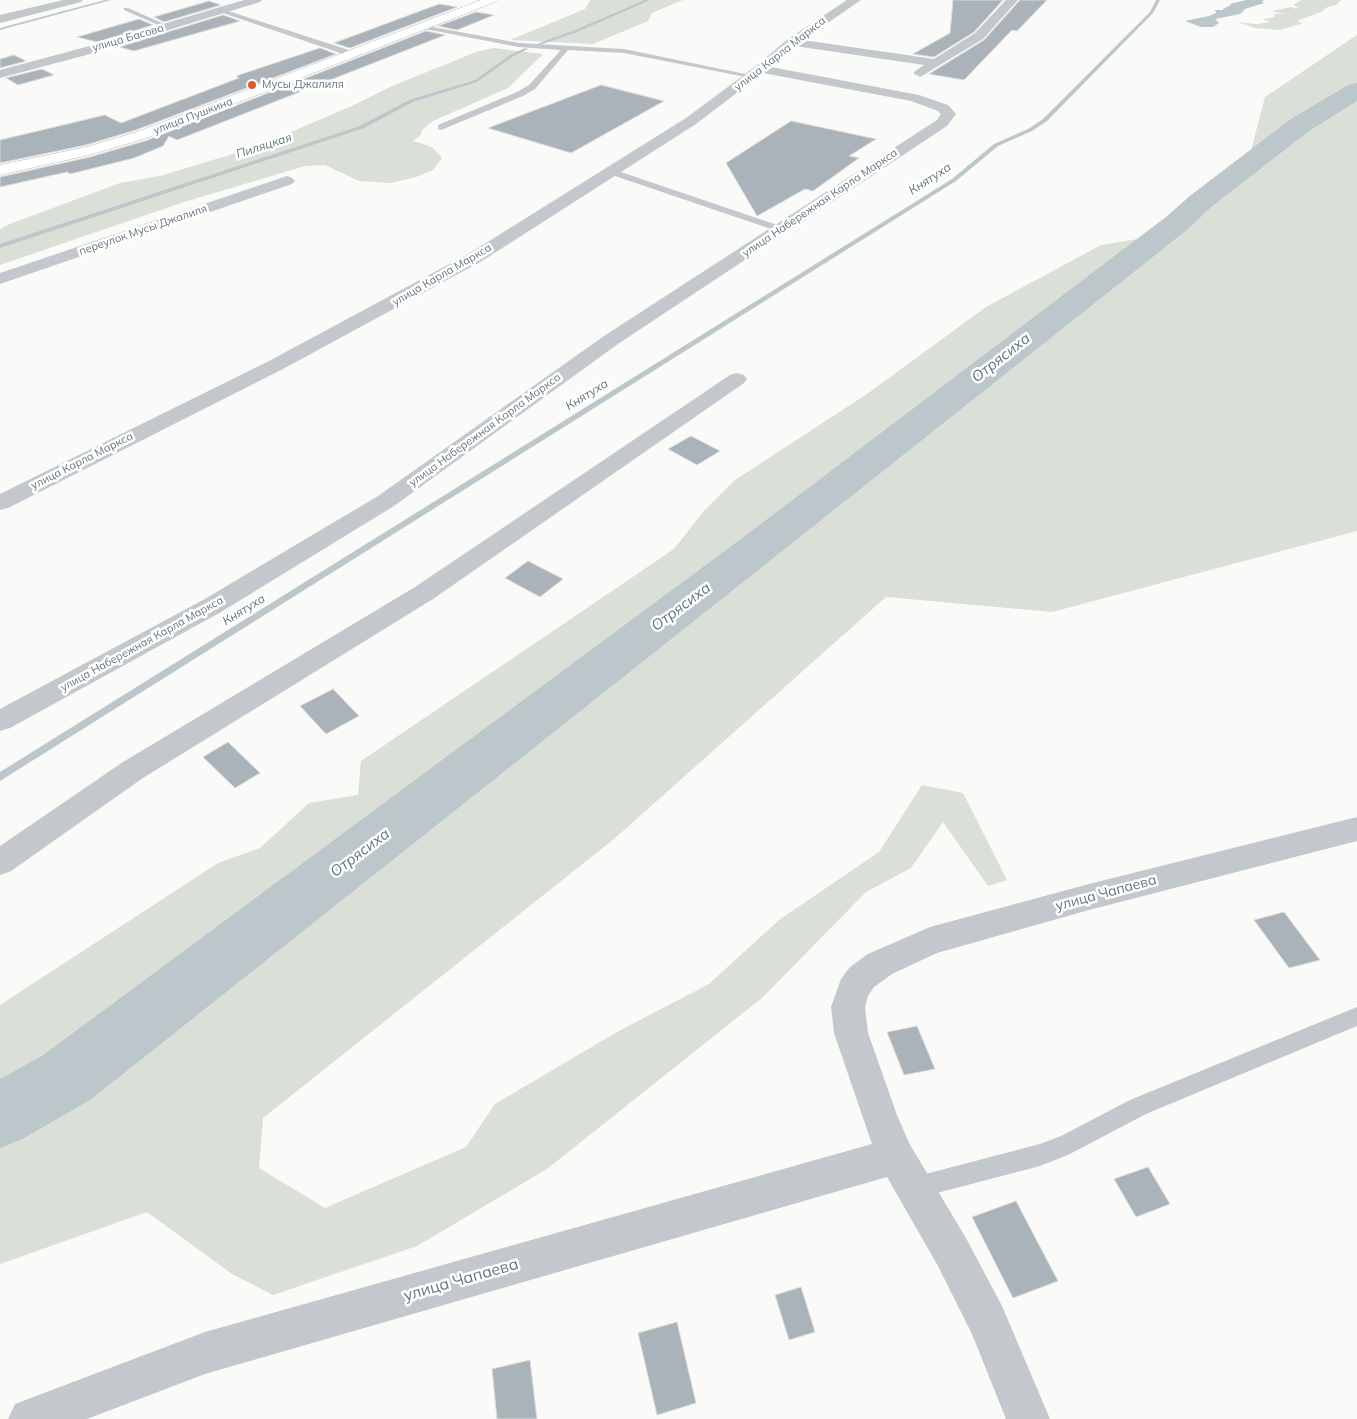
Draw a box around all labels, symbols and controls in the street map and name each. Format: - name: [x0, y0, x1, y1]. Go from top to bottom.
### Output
- street label: улица Карла Маркса: [732, 14, 828, 94]
- street label: улица Басова: [91, 21, 165, 55]
- place label: Мусы Джалиля: [262, 78, 344, 92]
- marker: Мусы Джалиля: [246, 79, 258, 91]
- street label: улица Пушкина: [151, 95, 235, 137]
- water label: Пиляцкая: [234, 130, 294, 162]
- street label: улица Набережная Карла Маркса: [740, 146, 900, 260]
- water label: Княтуха: [906, 160, 954, 198]
- street label: переулок Мусы Джалиля: [77, 202, 209, 258]
- street label: улица Карла Маркса: [390, 241, 494, 309]
- water label: Отрясиха: [968, 330, 1034, 386]
- street label: улица Набережная Карла Маркса: [407, 371, 563, 489]
- water label: Княтуха: [563, 376, 611, 414]
- street label: улица Карла Маркса: [29, 430, 135, 492]
- water label: Отрясиха: [648, 579, 714, 635]
- water label: Княтуха: [220, 591, 268, 629]
- street label: улица Набережная Карла Маркса: [58, 594, 226, 694]
- water label: Отрясиха: [327, 825, 393, 881]
- street label: улица Чапаева: [1054, 871, 1158, 915]
- street label: улица Чапаева: [401, 1254, 521, 1306]

